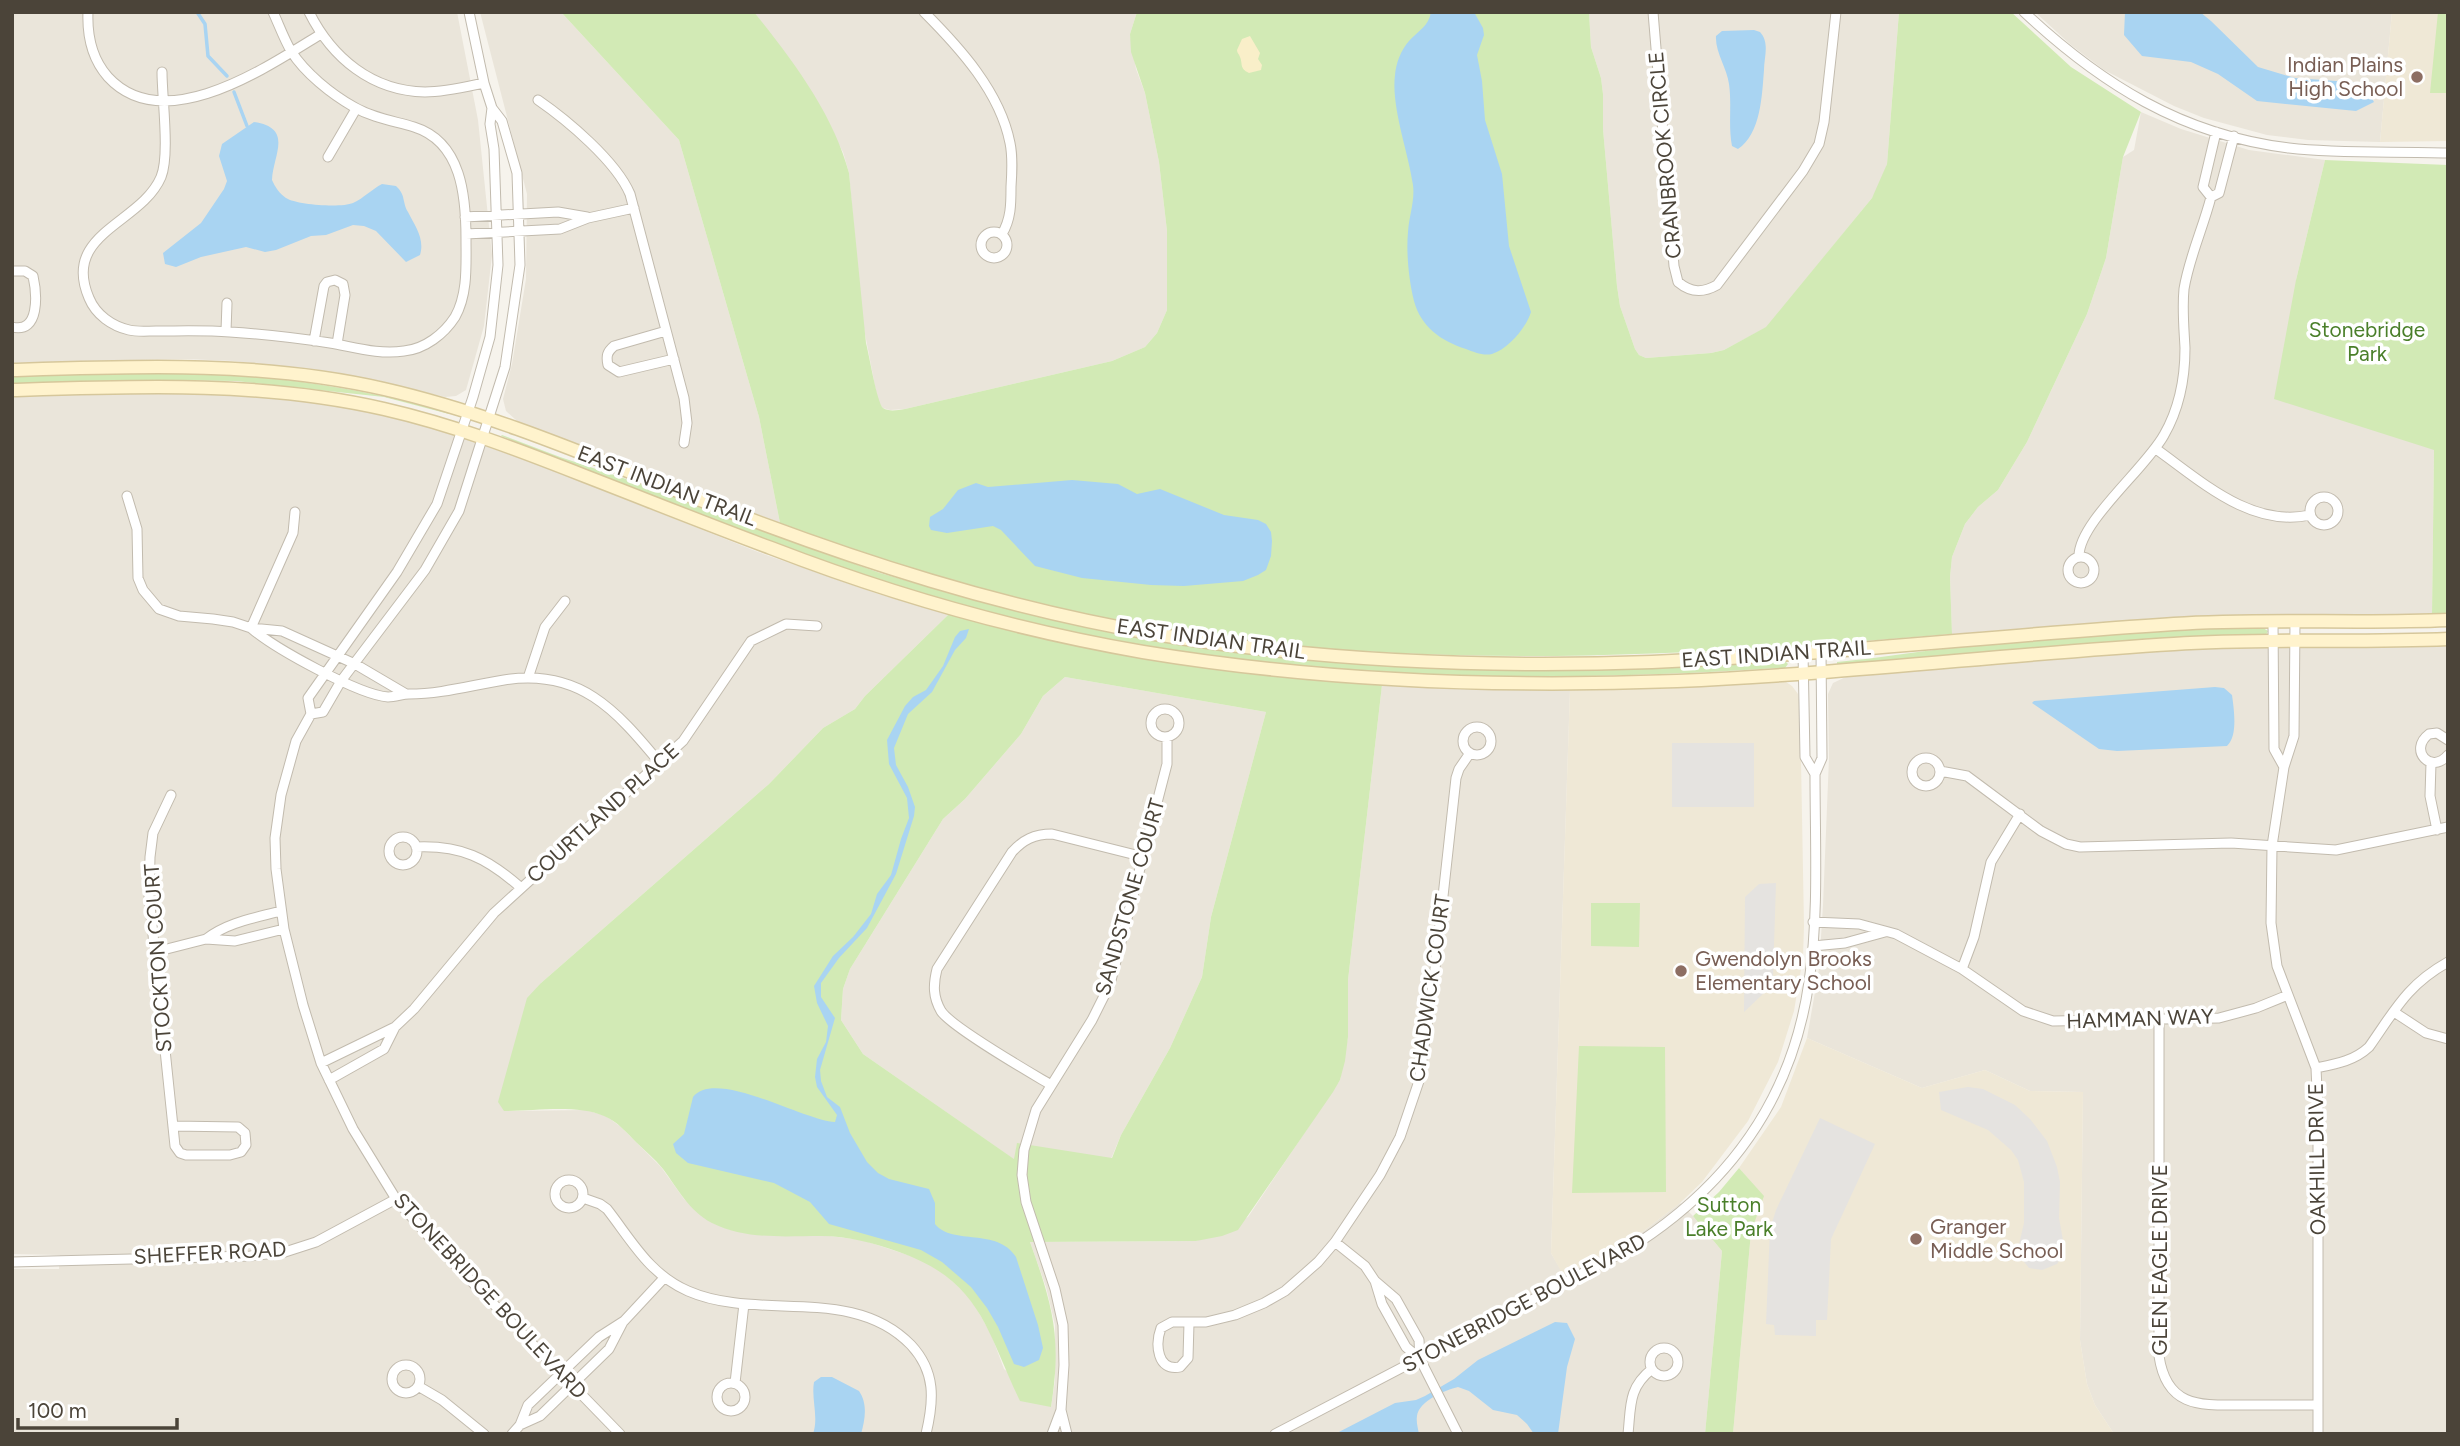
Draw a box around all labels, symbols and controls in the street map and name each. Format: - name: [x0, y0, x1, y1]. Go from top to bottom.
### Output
- street label: CRANBROOK CIRCLE: [1643, 50, 1686, 260]
- place label: Indian Plains High School: [2287, 52, 2403, 101]
- marker: Indian Plains High School: [2409, 69, 2425, 85]
- park label: Stonebridge Park: [2309, 317, 2425, 366]
- street label: EAST INDIAN TRAIL: [574, 440, 760, 531]
- street label: EAST INDIAN TRAIL: [1115, 613, 1307, 664]
- street label: EAST INDIAN TRAIL: [1680, 634, 1872, 673]
- street label: COURTLAND PLACE: [521, 738, 684, 888]
- street label: SANDSTONE COURT: [1089, 795, 1170, 998]
- street label: STOCKTON COURT: [138, 862, 177, 1053]
- street label: CHADWICK COURT: [1404, 892, 1455, 1083]
- place label: Gwendolyn Brooks Elementary School: [1695, 946, 1872, 995]
- marker: Gwendolyn Brooks Elementary School: [1673, 963, 1689, 979]
- street label: HAMMAN WAY: [2066, 1003, 2214, 1034]
- street label: OAKHILL DRIVE: [2303, 1083, 2330, 1235]
- street label: GLEN EAGLE DRIVE: [2147, 1164, 2172, 1356]
- street label: STONEBRIDGE BOULEVARD: [388, 1188, 592, 1404]
- park label: Sutton Lake Park: [1685, 1192, 1774, 1241]
- place label: Granger Middle School: [1930, 1214, 2063, 1263]
- street label: STONEBRIDGE BOULEVARD: [1398, 1228, 1650, 1377]
- marker: Granger Middle School: [1908, 1231, 1924, 1247]
- street label: SHEFFER ROAD: [133, 1236, 287, 1269]
- scale bar: [18, 1386, 177, 1430]
- text: 100 m: [28, 1398, 87, 1423]

